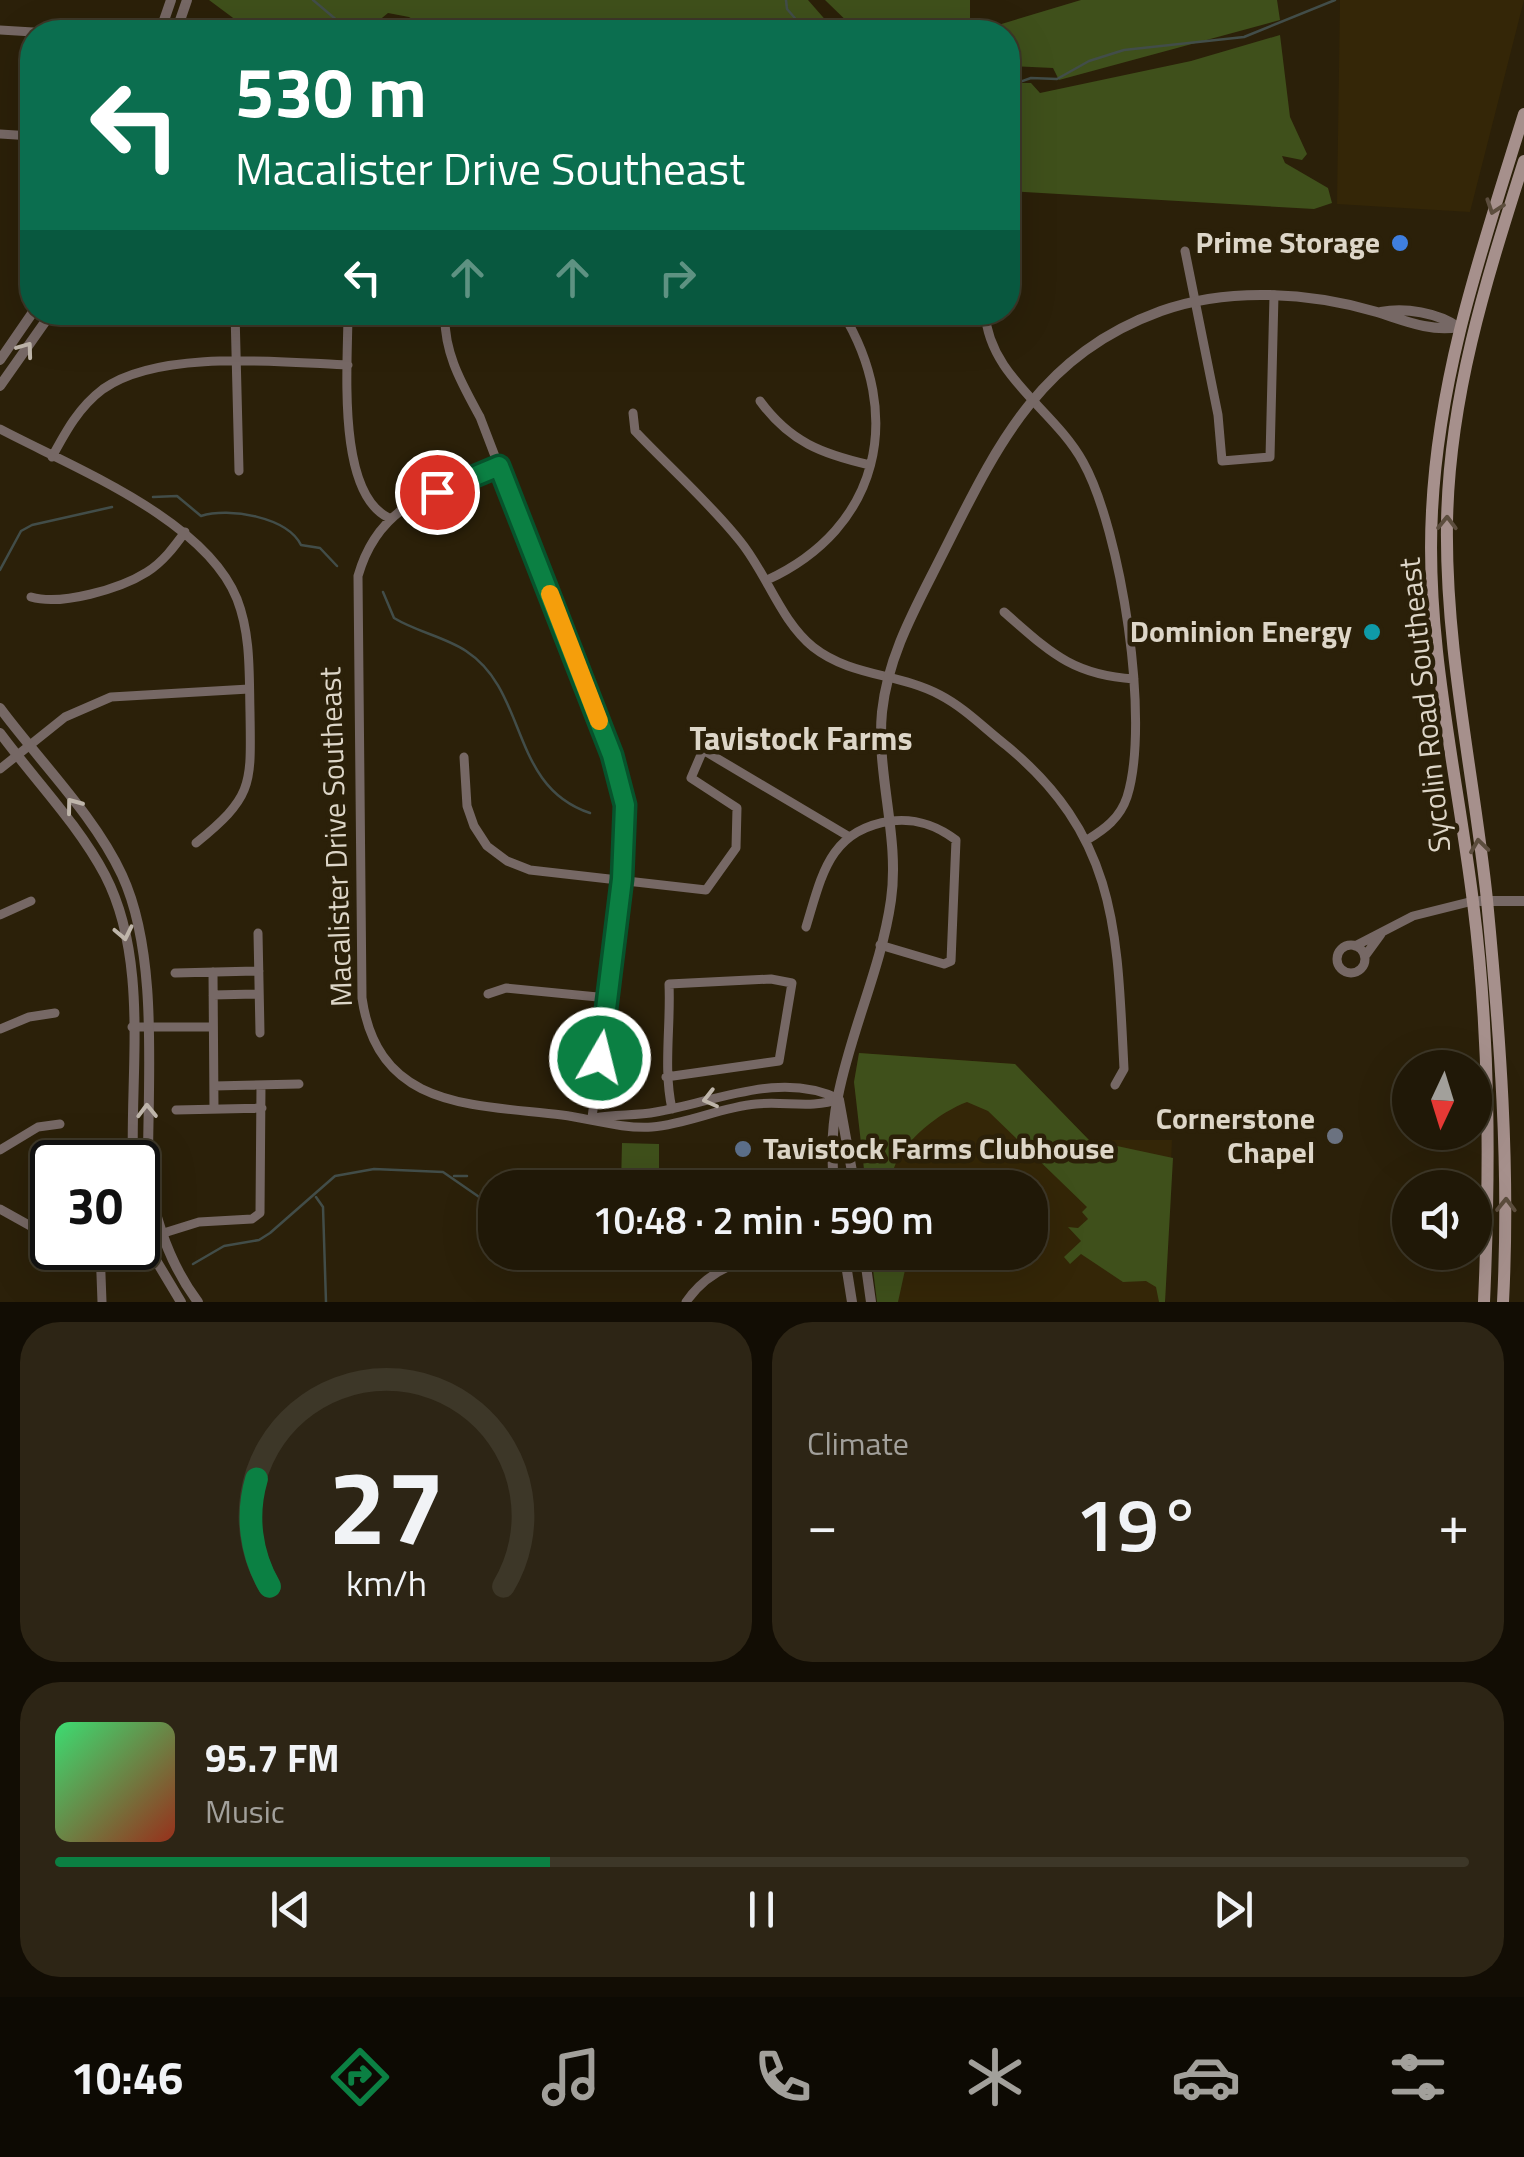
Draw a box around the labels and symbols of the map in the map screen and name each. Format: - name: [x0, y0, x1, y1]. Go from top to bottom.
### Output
- one-way arrow: [1486, 198, 1506, 215]
- place label: Prime Storage: [1196, 219, 1380, 265]
- marker: Prime Storage: [1389, 232, 1411, 254]
- one-way arrow: [14, 342, 32, 360]
- pin: [395, 450, 480, 535]
- one-way arrow: [1437, 514, 1458, 530]
- street label: Sycolin Road Southeast: [1386, 555, 1462, 855]
- place label: Dominion Energy: [1130, 608, 1352, 654]
- marker: Dominion Energy: [1361, 621, 1383, 643]
- street label: Macalister Drive Southeast: [306, 666, 364, 1008]
- district label: Tavistock Farms: [689, 714, 913, 762]
- one-way arrow: [68, 798, 85, 816]
- one-way arrow: [1470, 838, 1491, 854]
- one-way arrow: [113, 924, 134, 941]
- position arrow: [548, 1006, 652, 1110]
- north arrow: [1392, 1050, 1492, 1150]
- one-way arrow: [702, 1088, 719, 1109]
- place label: Cornerstone Chapel: [1156, 1095, 1315, 1175]
- one-way arrow: [137, 1102, 158, 1118]
- place label: Tavistock Farms Clubhouse: [763, 1125, 1115, 1171]
- marker: Cornerstone Chapel: [1324, 1125, 1346, 1147]
- marker: Tavistock Farms Clubhouse: [732, 1138, 754, 1160]
- speed limit sign: 30: [30, 1140, 160, 1270]
- one-way arrow: [1495, 1196, 1516, 1212]

